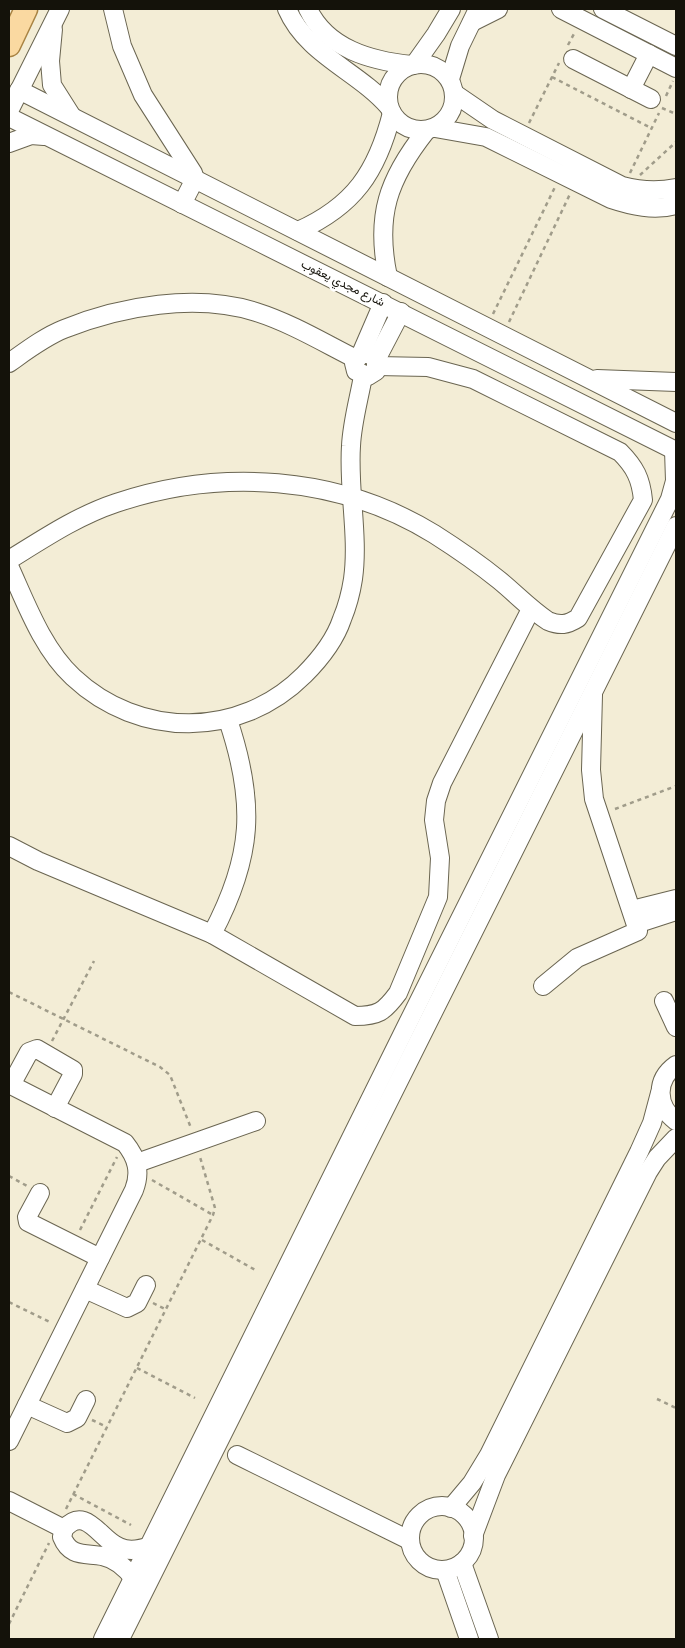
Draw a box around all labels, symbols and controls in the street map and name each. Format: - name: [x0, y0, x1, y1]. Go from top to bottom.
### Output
- street label: شارع مجدي يعقوب: [298, 256, 388, 312]

